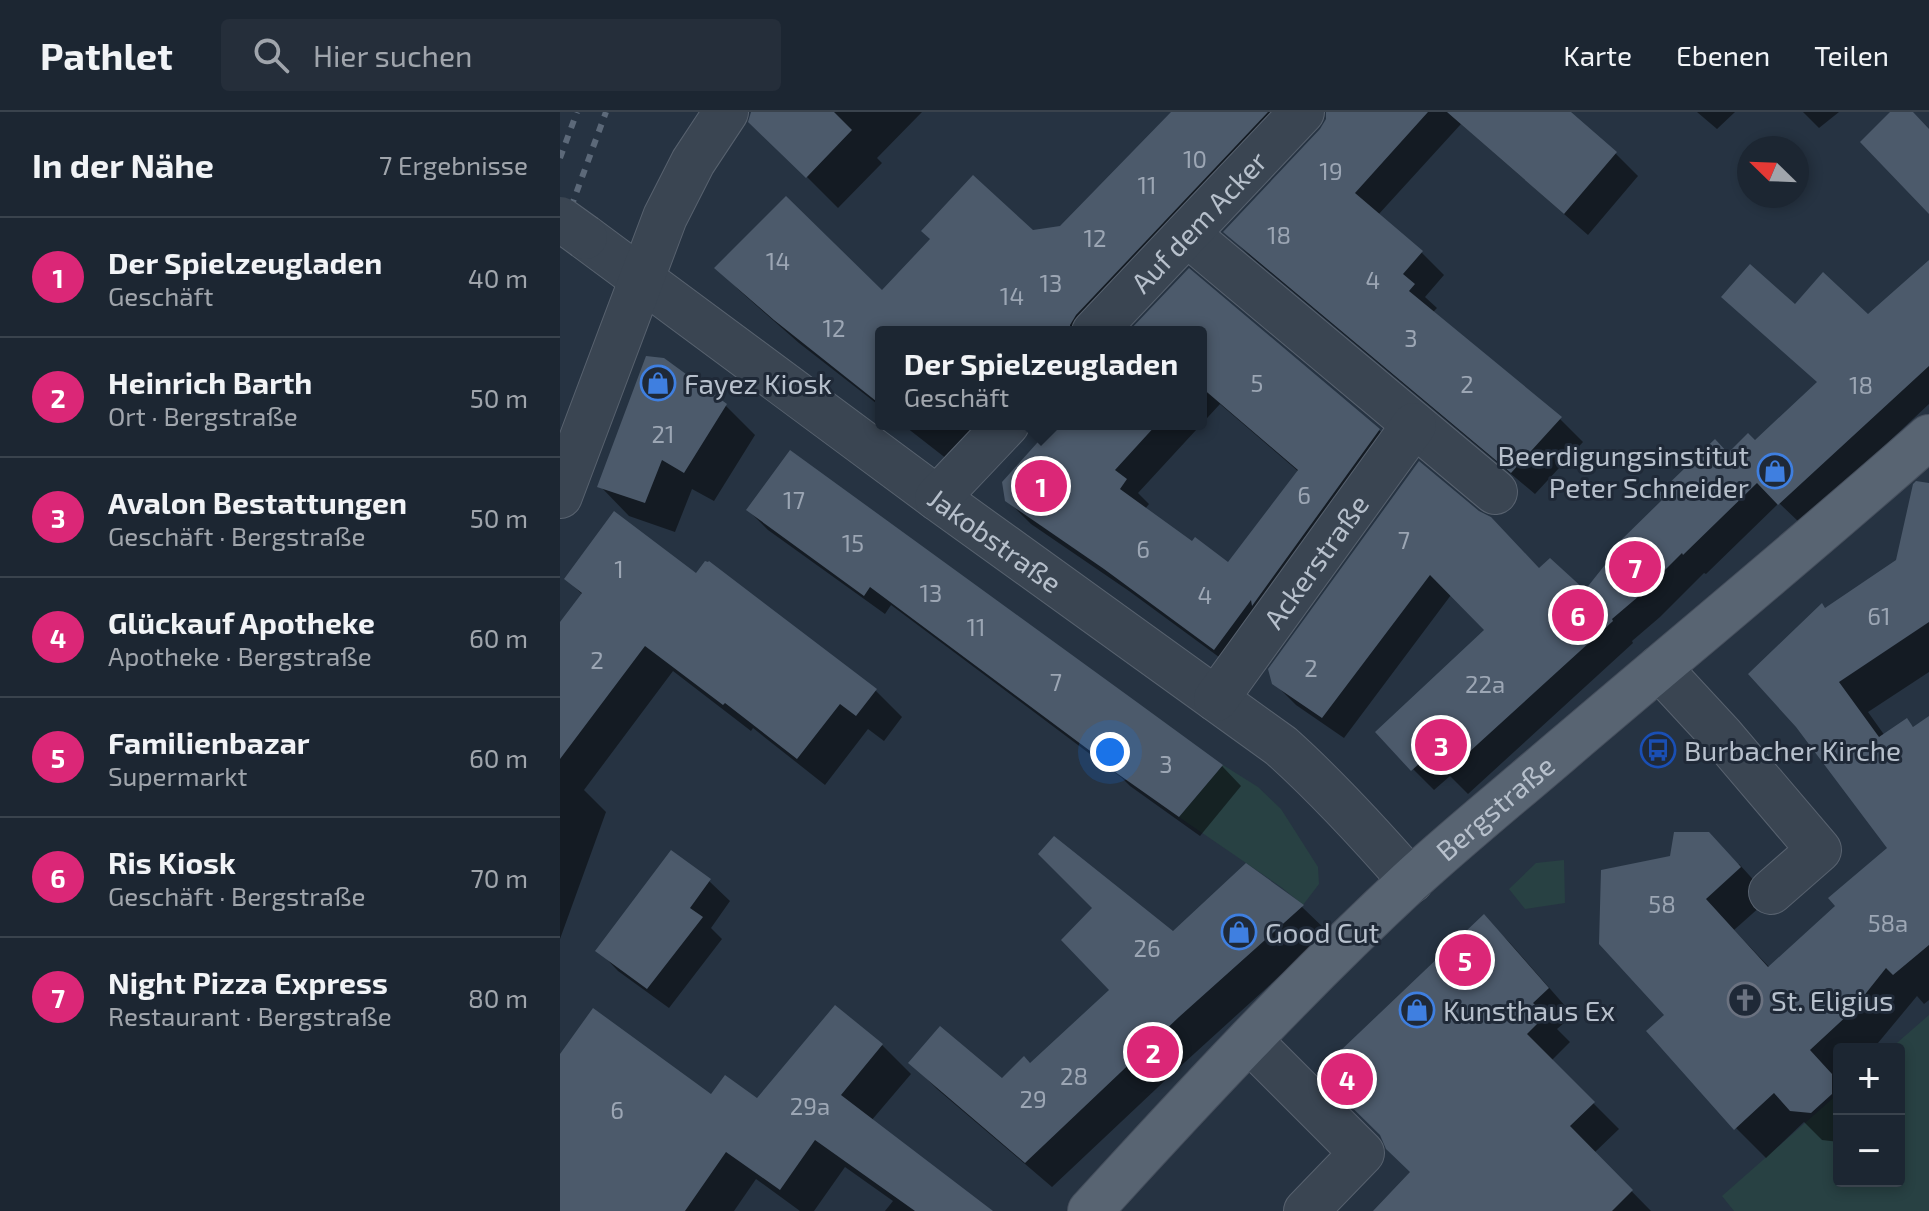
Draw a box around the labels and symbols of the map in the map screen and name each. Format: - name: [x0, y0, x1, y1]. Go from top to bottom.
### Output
- north arrow: [1737, 136, 1809, 208]
- street label: Auf dem Acker: [1123, 144, 1273, 299]
- house number: 10: [1183, 144, 1207, 173]
- house number: 19: [1319, 156, 1343, 185]
- house number: 11: [1137, 170, 1157, 199]
- house number: 18: [1267, 220, 1291, 249]
- house number: 12: [1083, 223, 1107, 252]
- house number: 14: [766, 246, 790, 275]
- house number: 4: [1366, 265, 1380, 294]
- house number: 13: [1040, 268, 1062, 297]
- house number: 14: [1000, 281, 1024, 310]
- house number: 12: [822, 313, 846, 342]
- house number: 3: [1404, 323, 1418, 352]
- shop icon: Fayez Kiosk: [639, 364, 677, 402]
- place label: Fayez Kiosk: [684, 366, 832, 400]
- house number: 5: [1251, 368, 1263, 397]
- house number: 2: [1460, 369, 1474, 398]
- house number: 18: [1849, 370, 1873, 399]
- house number: 21: [651, 419, 675, 448]
- place label: Beerdigungsinstitut Peter Schneider: [1498, 438, 1749, 504]
- shop icon: Beerdigungsinstitut Peter Schneider: [1756, 452, 1794, 490]
- pin: 1: [1015, 456, 1067, 516]
- house number: 6: [1297, 480, 1311, 509]
- street label: Jakobstraße: [922, 481, 1068, 599]
- house number: 17: [783, 485, 805, 514]
- street label: Ackerstraße: [1256, 488, 1375, 635]
- house number: 7: [1398, 525, 1410, 554]
- house number: 15: [842, 528, 864, 557]
- house number: 6: [1136, 534, 1150, 563]
- pin: 7: [1609, 537, 1661, 597]
- house number: 1: [614, 554, 624, 583]
- house number: 13: [920, 578, 942, 607]
- house number: 4: [1198, 580, 1212, 609]
- pin: 6: [1552, 585, 1604, 645]
- house number: 61: [1867, 601, 1891, 630]
- house number: 11: [966, 612, 986, 641]
- house number: 2: [590, 645, 604, 674]
- house number: 2: [1304, 653, 1318, 682]
- house number: 7: [1050, 667, 1062, 696]
- house number: 22a: [1465, 669, 1505, 698]
- pin: 3: [1415, 715, 1467, 775]
- bus stop icon: Burbacher Kirche: [1639, 731, 1677, 769]
- your location: [1090, 732, 1130, 772]
- place label: Burbacher Kirche: [1684, 733, 1901, 767]
- street label: Bergstraße: [1428, 748, 1561, 867]
- house number: 3: [1159, 749, 1173, 778]
- house number: 58: [1648, 889, 1676, 918]
- house number: 58a: [1868, 908, 1908, 937]
- shop icon: Good Cut: [1220, 913, 1258, 951]
- place label: Good Cut: [1265, 915, 1379, 949]
- pin: 5: [1439, 930, 1491, 990]
- house number: 26: [1133, 933, 1161, 962]
- church icon: St. Eligius: [1726, 981, 1764, 1019]
- place label: St. Eligius: [1771, 983, 1894, 1017]
- shop icon: Kunsthaus Ex: [1398, 991, 1436, 1029]
- place label: Kunsthaus Ex: [1443, 993, 1615, 1027]
- pin: 2: [1127, 1022, 1179, 1082]
- pin: 4: [1321, 1049, 1373, 1109]
- house number: 28: [1060, 1061, 1088, 1090]
- house number: 29: [1019, 1084, 1047, 1113]
- house number: 29a: [790, 1091, 830, 1120]
- house number: 6: [610, 1095, 624, 1124]

